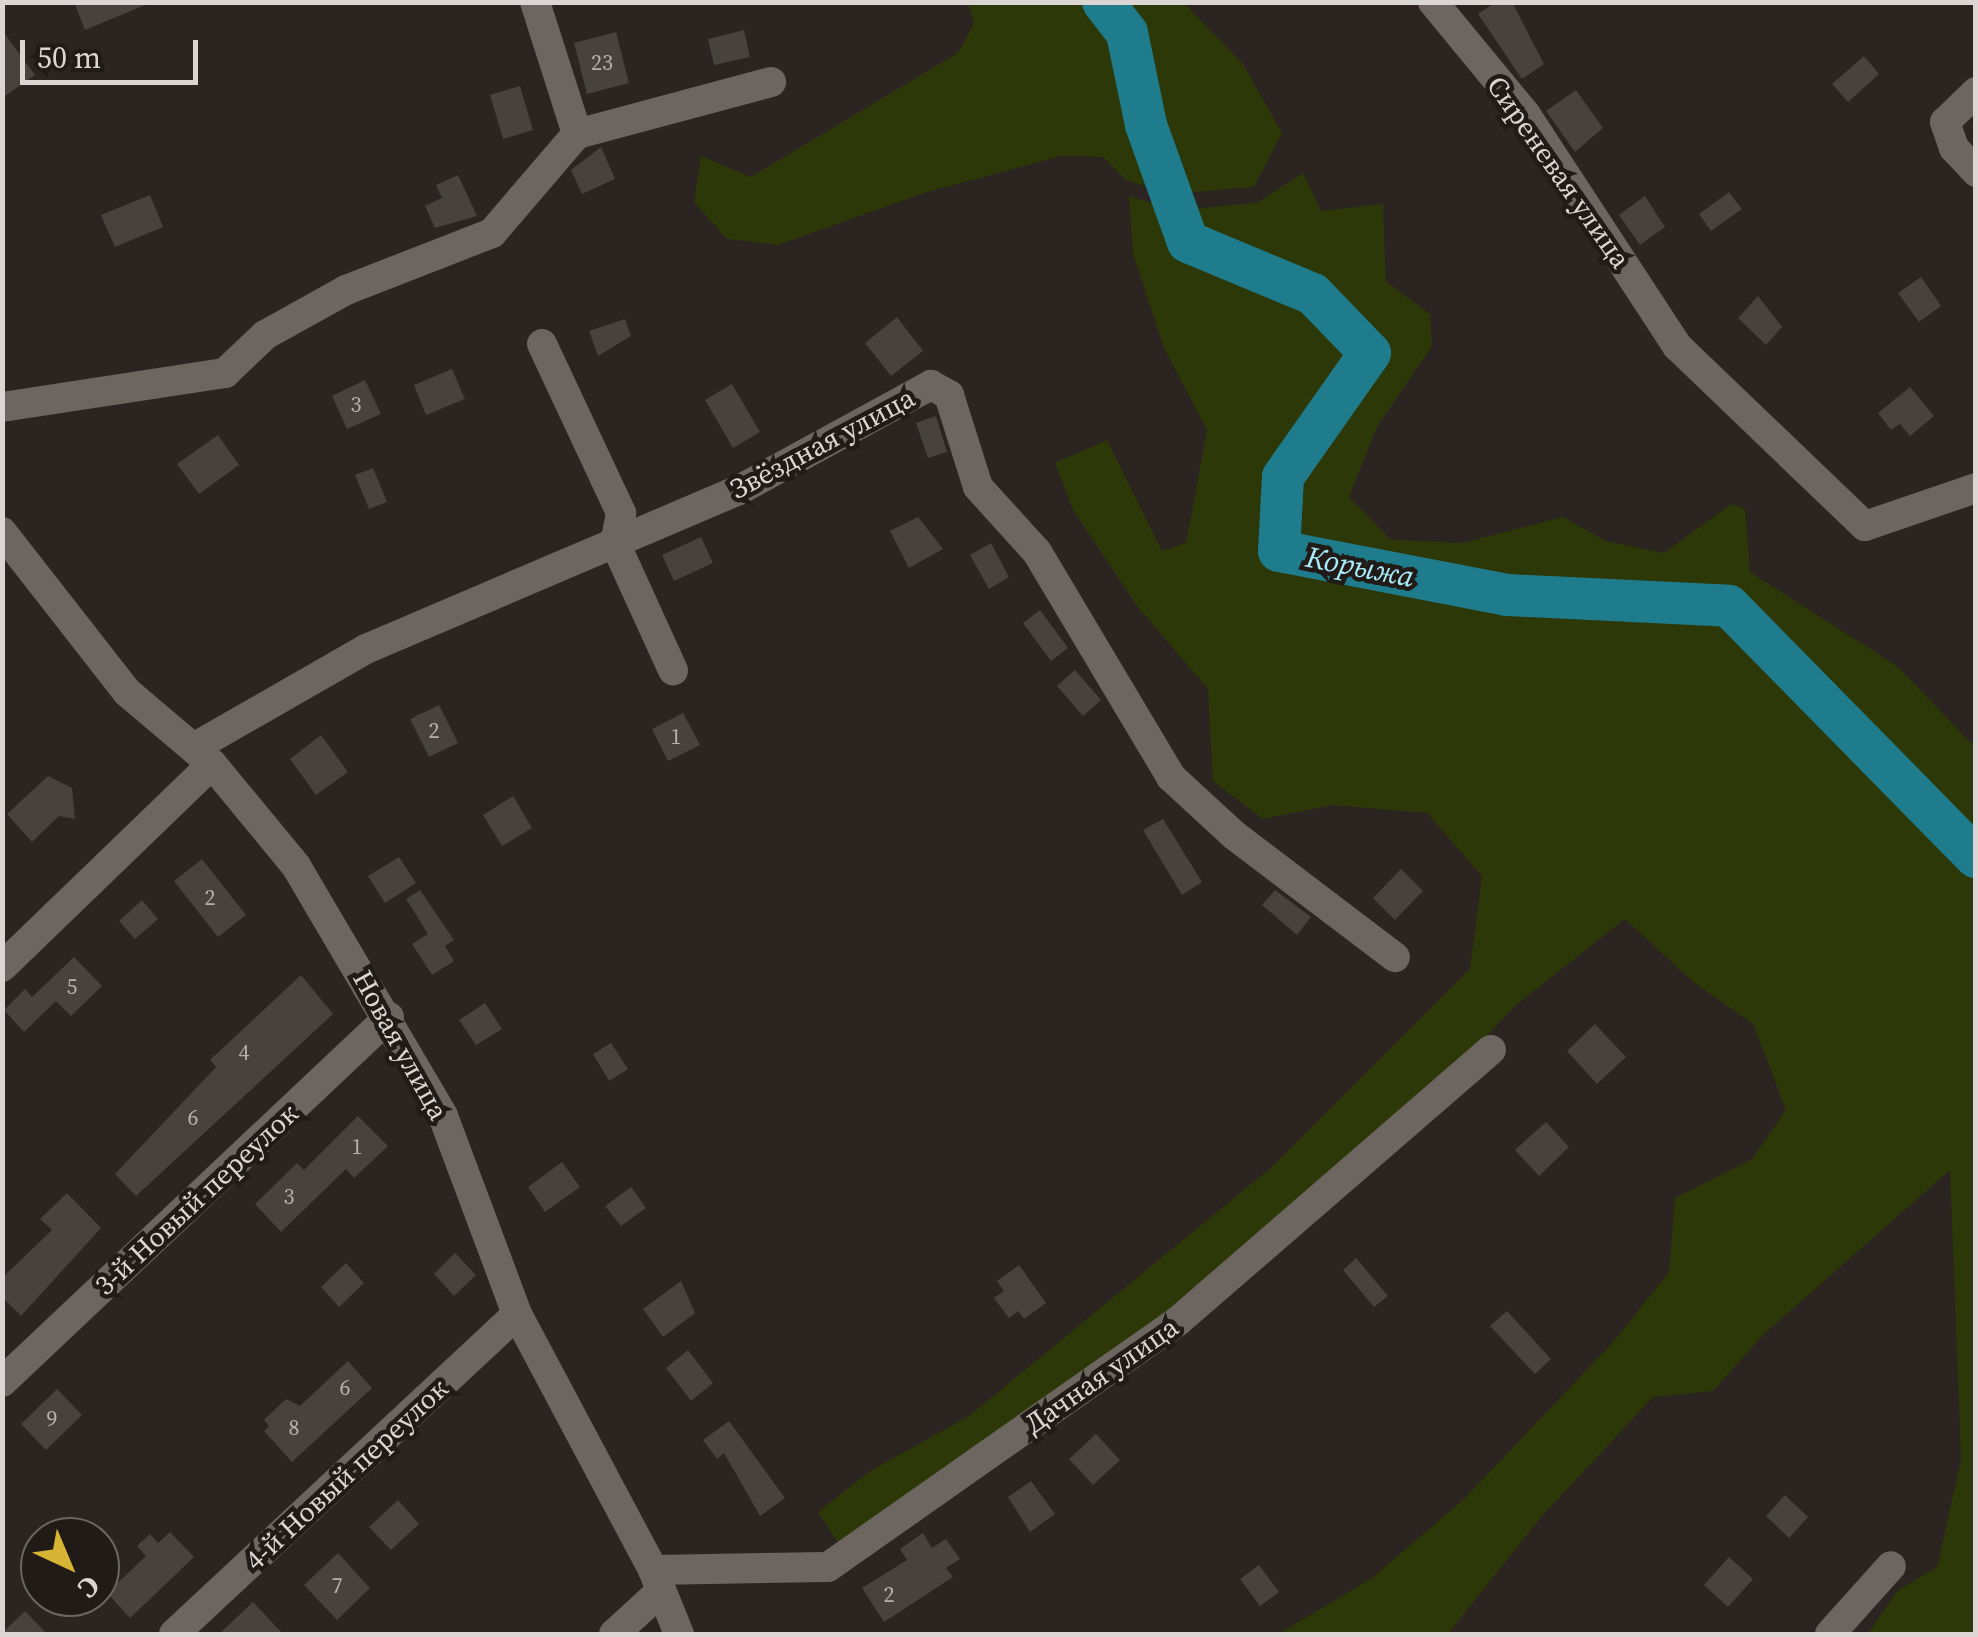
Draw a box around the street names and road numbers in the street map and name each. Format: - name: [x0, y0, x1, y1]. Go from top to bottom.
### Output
- street label: Сиреневая улица: [1480, 70, 1638, 274]
- street label: Звёздная улица: [724, 380, 920, 506]
- street label: Новая улица: [346, 964, 456, 1126]
- street label: 3-й Новый переулок: [87, 1096, 305, 1302]
- street label: Дачная улица: [1018, 1310, 1184, 1440]
- street label: 4-й Новый переулок: [237, 1371, 455, 1577]

